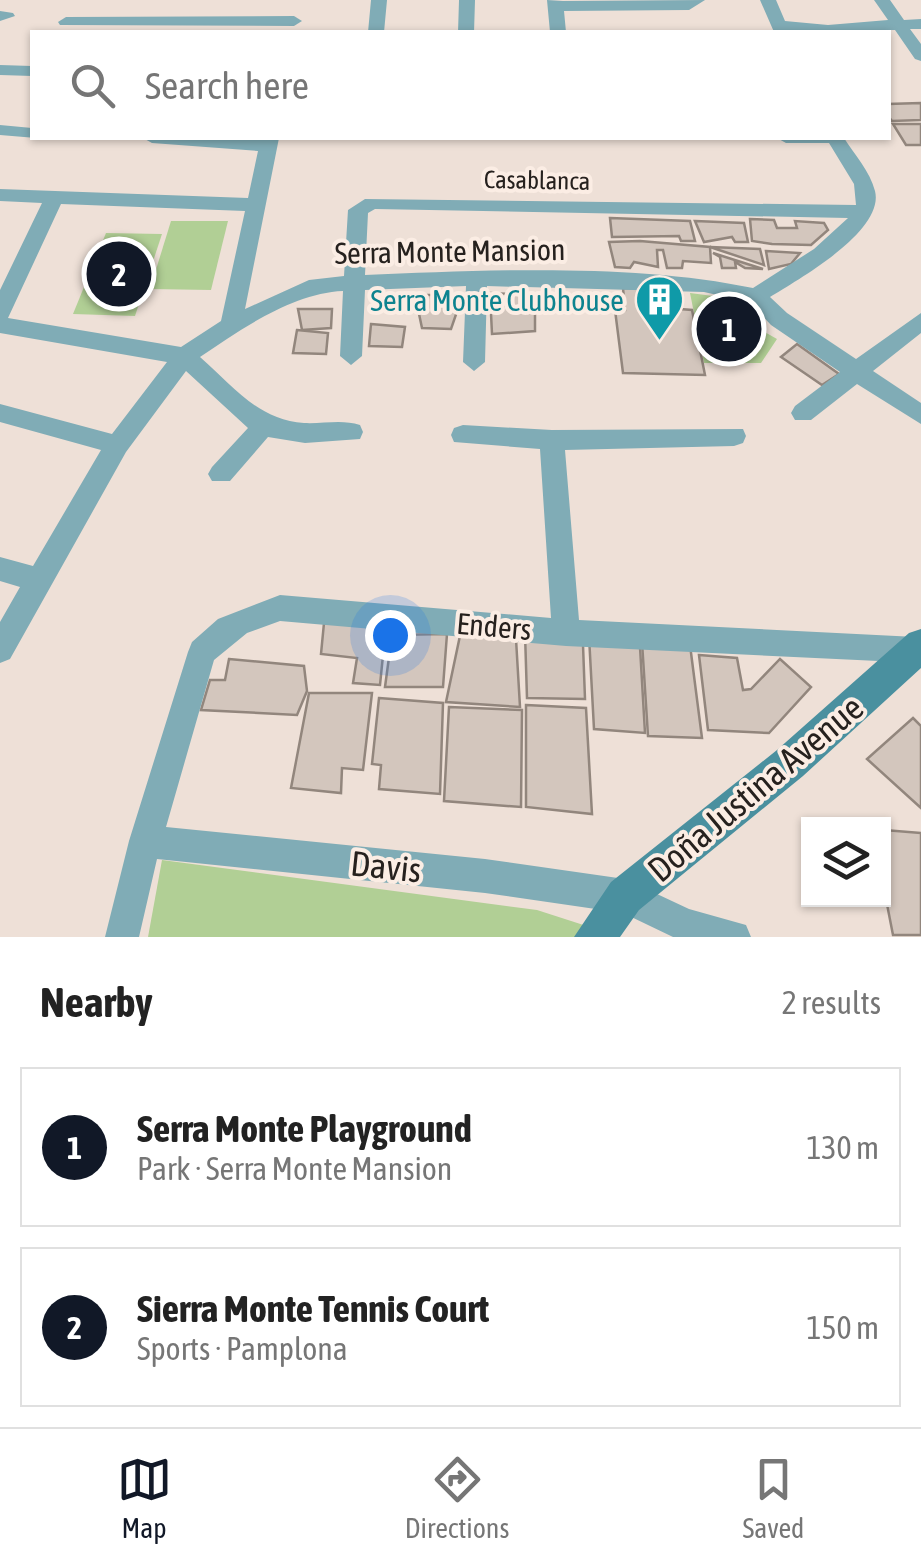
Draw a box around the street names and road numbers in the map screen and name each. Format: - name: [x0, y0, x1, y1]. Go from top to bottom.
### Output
- street label: Casablanca: [484, 165, 590, 195]
- street label: Serra Monte Mansion: [334, 232, 566, 270]
- street label: Enders: [455, 606, 533, 646]
- street label: Doña Justina Avenue: [640, 687, 870, 889]
- street label: Davis: [349, 842, 423, 890]

